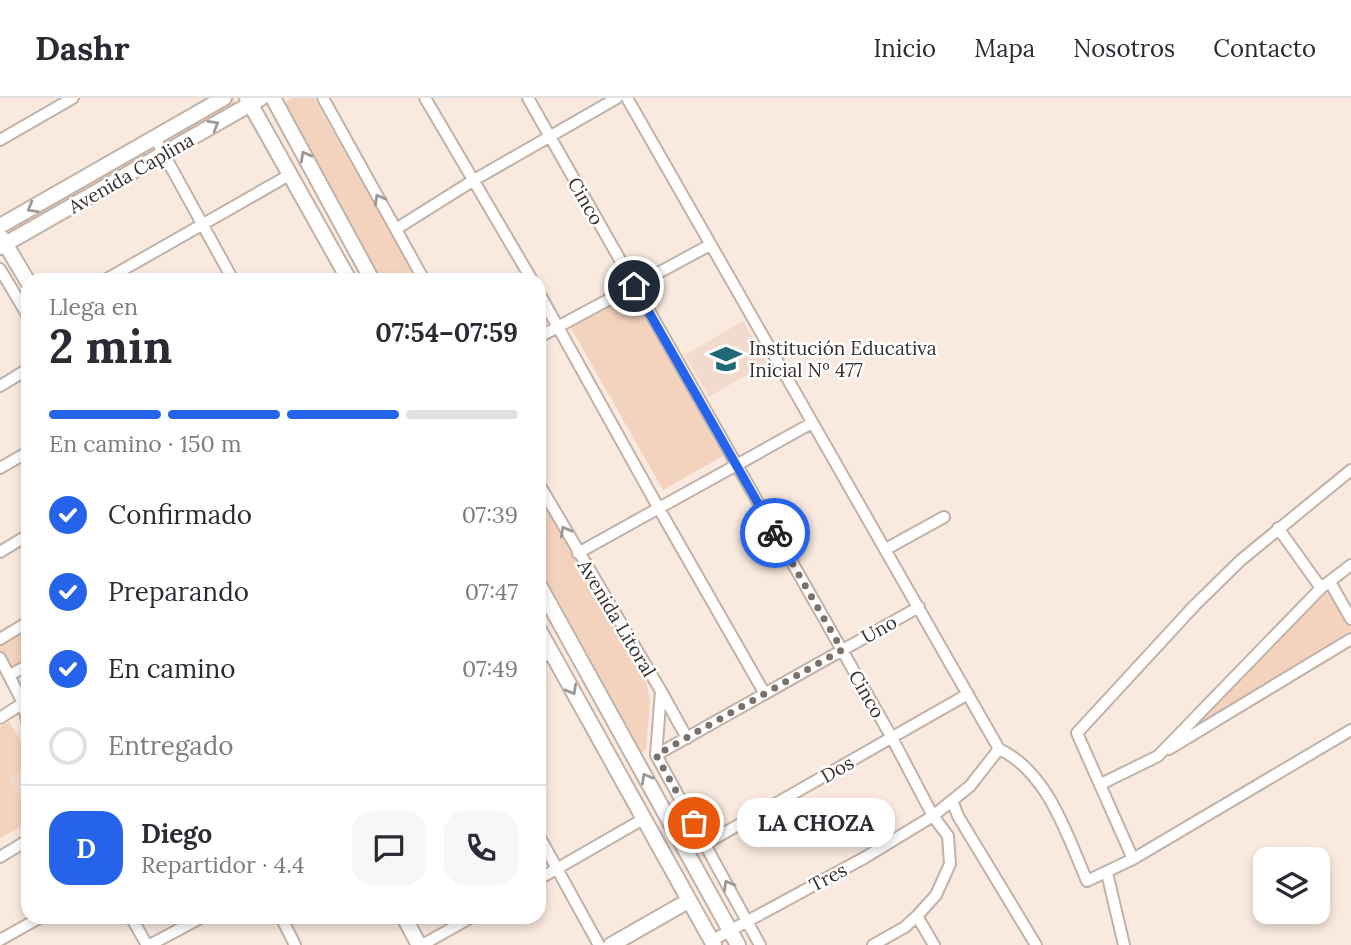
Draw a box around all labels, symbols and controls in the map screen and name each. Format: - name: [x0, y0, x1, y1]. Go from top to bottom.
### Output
- text: Dashr: [35, 27, 129, 69]
- text: Inicio: [873, 33, 936, 64]
- text: Mapa: [974, 33, 1035, 64]
- text: Nosotros: [1073, 33, 1175, 64]
- text: Contacto: [1213, 33, 1316, 64]
- one-way arrow: [206, 120, 219, 133]
- street label: Avenida Caplina: [63, 127, 198, 219]
- one-way arrow: [299, 150, 313, 163]
- street label: Cinco: [563, 173, 609, 229]
- one-way arrow: [374, 194, 387, 206]
- one-way arrow: [26, 200, 39, 213]
- pin: [604, 256, 664, 316]
- icon: home: [615, 267, 653, 305]
- text: Llega en: [49, 292, 138, 321]
- text: 07:54–07:59: [375, 316, 518, 349]
- text: 2 min: [49, 317, 172, 376]
- place label: Institución Educativa Inicial Nº 477: [749, 336, 937, 382]
- school or university icon: Institución Educativa Inicial Nº 477: [709, 342, 743, 376]
- text: En camino · 150 m: [49, 429, 241, 458]
- icon: check: [49, 496, 87, 534]
- text: Confirmado: [108, 498, 252, 531]
- courier: [740, 498, 810, 568]
- text: 07:39: [462, 500, 518, 529]
- icon: bike: [756, 514, 794, 552]
- one-way arrow: [561, 526, 574, 539]
- street label: Avenida Litoral: [572, 554, 661, 681]
- icon: check: [49, 573, 87, 611]
- text: Preparando: [108, 575, 249, 608]
- text: 07:47: [465, 577, 518, 606]
- street label: Uno: [857, 610, 901, 648]
- icon: check: [49, 650, 87, 688]
- text: En camino: [108, 652, 236, 685]
- text: 07:49: [462, 654, 518, 683]
- street label: Cinco: [844, 666, 890, 722]
- one-way arrow: [564, 682, 577, 695]
- text: Entregado: [108, 729, 234, 762]
- street label: Dos: [816, 750, 858, 788]
- one-way arrow: [641, 773, 654, 785]
- pin: [664, 793, 724, 853]
- callout: LA CHOZA: [736, 798, 894, 848]
- icon: bag: [675, 804, 713, 842]
- text: LA CHOZA: [758, 808, 874, 837]
- button: chat: [352, 811, 426, 885]
- button: phone: [444, 811, 518, 885]
- text: Diego: [141, 817, 212, 850]
- text: D: [76, 832, 96, 865]
- map controls: [1253, 847, 1330, 924]
- button: layers: [1253, 847, 1330, 924]
- text: Repartidor · 4.4: [141, 850, 304, 879]
- street label: Tres: [805, 857, 851, 897]
- one-way arrow: [723, 880, 736, 892]

